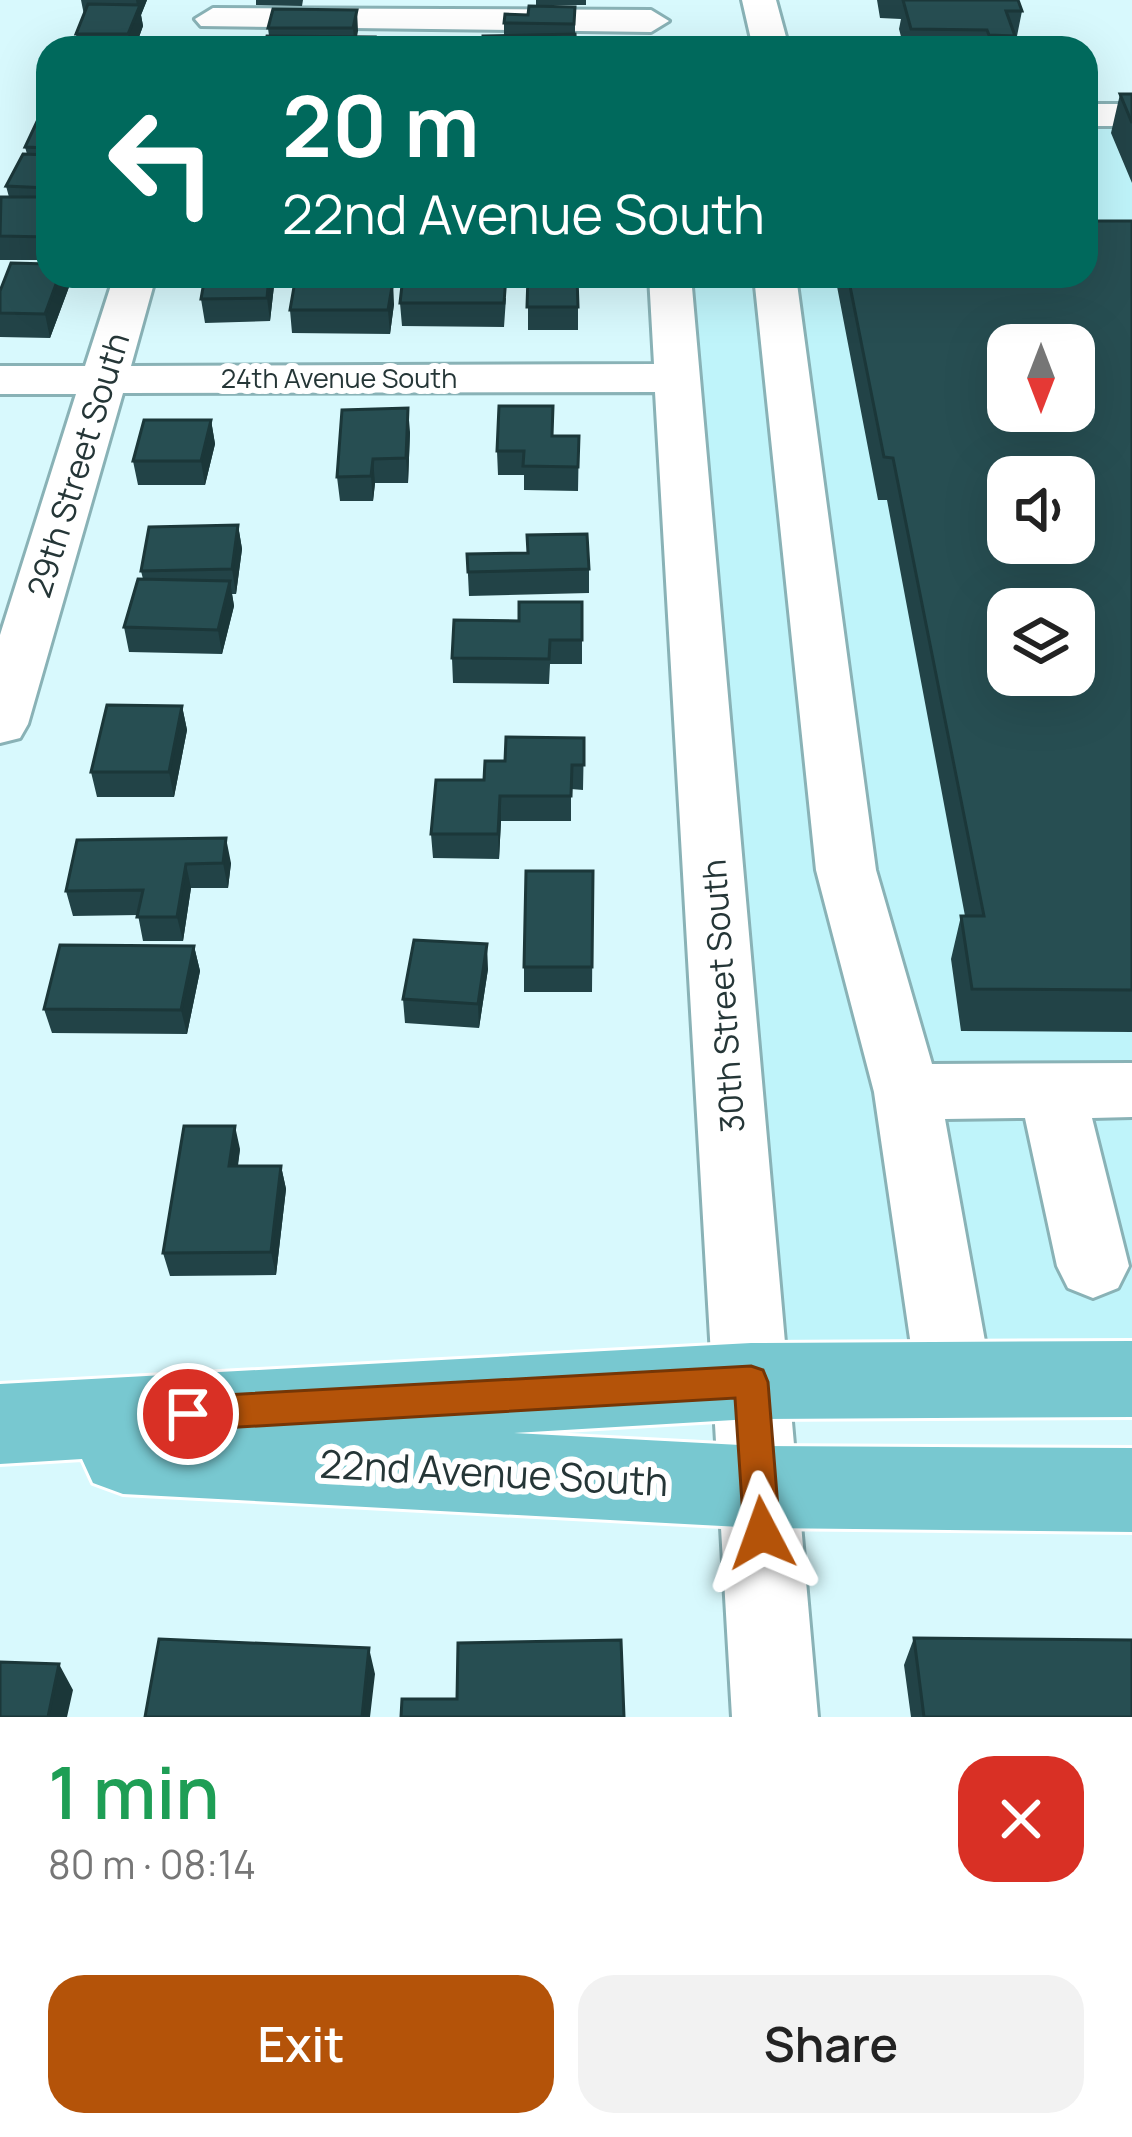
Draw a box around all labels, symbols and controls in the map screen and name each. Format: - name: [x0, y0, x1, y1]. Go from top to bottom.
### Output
- text: 20 m: [282, 67, 480, 182]
- icon: left: [84, 84, 240, 240]
- text: 22nd Avenue South: [282, 176, 765, 250]
- north arrow: [987, 324, 1095, 432]
- map controls: [987, 324, 1095, 696]
- street label: 29th Street South: [16, 327, 139, 603]
- street label: 24th Avenue South: [221, 359, 457, 396]
- button: sound: [987, 456, 1095, 564]
- button: layers: [987, 588, 1095, 696]
- street label: 30th Street South: [691, 858, 754, 1134]
- pin: [137, 1363, 239, 1465]
- icon: arrive: [155, 1381, 221, 1447]
- street label: 22nd Avenue South: [318, 1436, 670, 1508]
- position arrow: [699, 1470, 825, 1596]
- text: 1 min: [48, 1742, 220, 1841]
- button: close: [958, 1756, 1084, 1882]
- text: 80 m · 08:14: [48, 1837, 256, 1891]
- button: Exit: [48, 1975, 554, 2113]
- button: Share: [578, 1975, 1084, 2113]

